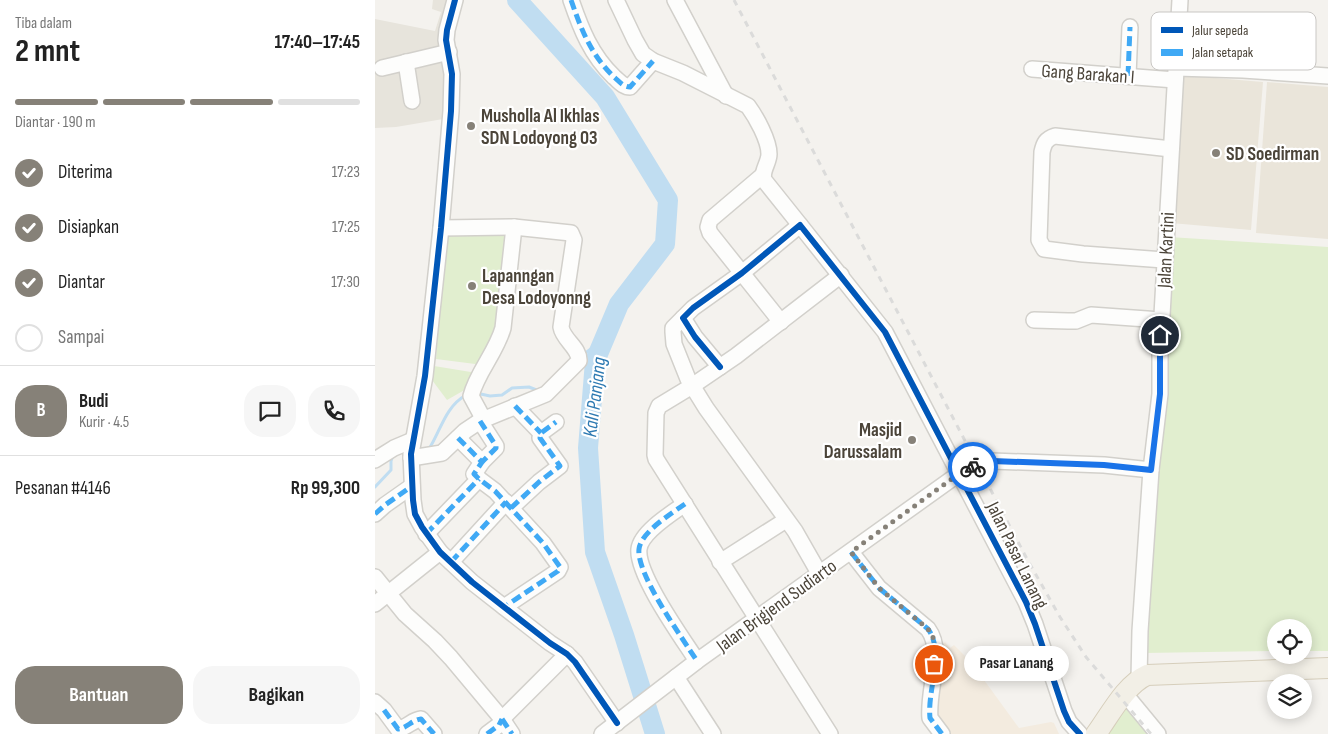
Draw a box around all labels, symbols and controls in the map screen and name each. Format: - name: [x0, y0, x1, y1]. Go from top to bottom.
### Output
- legend: [1151, 12, 1316, 70]
- text: Tiba dalam: [15, 14, 72, 33]
- text: Jalur sepeda: [1191, 22, 1248, 39]
- text: 17:40–17:45: [274, 31, 360, 54]
- text: 2 mnt: [15, 32, 80, 71]
- text: Jalan setapak: [1191, 44, 1254, 61]
- street label: Gang Barakan I: [1041, 60, 1135, 89]
- place label: Musholla Al Ikhlas SDN Lodoyong 03: [481, 105, 599, 150]
- text: Diantar · 190 m: [15, 113, 95, 132]
- marker: Musholla Al Ikhlas SDN Lodoyong 03: [465, 120, 477, 132]
- place label: SD Soedirman: [1226, 143, 1319, 166]
- marker: SD Soedirman: [1210, 147, 1222, 159]
- icon: check: [15, 159, 43, 187]
- text: Diterima: [58, 161, 113, 184]
- text: 17:23: [332, 163, 360, 182]
- street label: Jalan Kartini: [1153, 212, 1180, 289]
- icon: check: [15, 214, 43, 242]
- text: Disiapkan: [58, 216, 119, 239]
- text: 17:25: [332, 218, 360, 237]
- place label: Lapanngan Desa Lodoyonng: [482, 265, 591, 310]
- icon: check: [15, 269, 43, 297]
- text: Diantar: [58, 271, 105, 294]
- text: 17:30: [331, 273, 360, 292]
- marker: Lapanngan Desa Lodoyonng: [466, 280, 478, 292]
- pin: [1139, 314, 1181, 356]
- icon: home: [1146, 321, 1174, 349]
- text: Sampai: [58, 326, 104, 349]
- water label: Kali Panjang: [578, 356, 612, 438]
- button: chat: [244, 385, 296, 437]
- button: phone: [308, 385, 360, 437]
- text: Budi: [79, 390, 108, 413]
- text: B: [36, 399, 46, 422]
- text: Kurir · 4.5: [79, 413, 129, 432]
- place label: Masjid Darussalam: [824, 419, 902, 464]
- marker: Masjid Darussalam: [906, 434, 918, 446]
- courier: [948, 442, 998, 492]
- icon: bike: [959, 453, 987, 481]
- text: Pesanan #4146: [15, 477, 111, 500]
- text: Rp 99,300: [291, 477, 360, 500]
- street label: Jalan Pasar Lanang: [980, 497, 1053, 613]
- street label: Jalan Brigjend Sudiarto: [712, 555, 841, 658]
- map controls: [1267, 619, 1312, 719]
- button: locate: [1267, 619, 1312, 664]
- pin: [913, 643, 955, 685]
- callout: Pasar Lanang: [964, 646, 1069, 682]
- icon: bag: [920, 650, 948, 678]
- text: Pasar Lanang: [979, 654, 1054, 673]
- button: Bantuan: [15, 666, 183, 724]
- button: Bagikan: [193, 666, 360, 724]
- button: layers: [1267, 674, 1312, 719]

